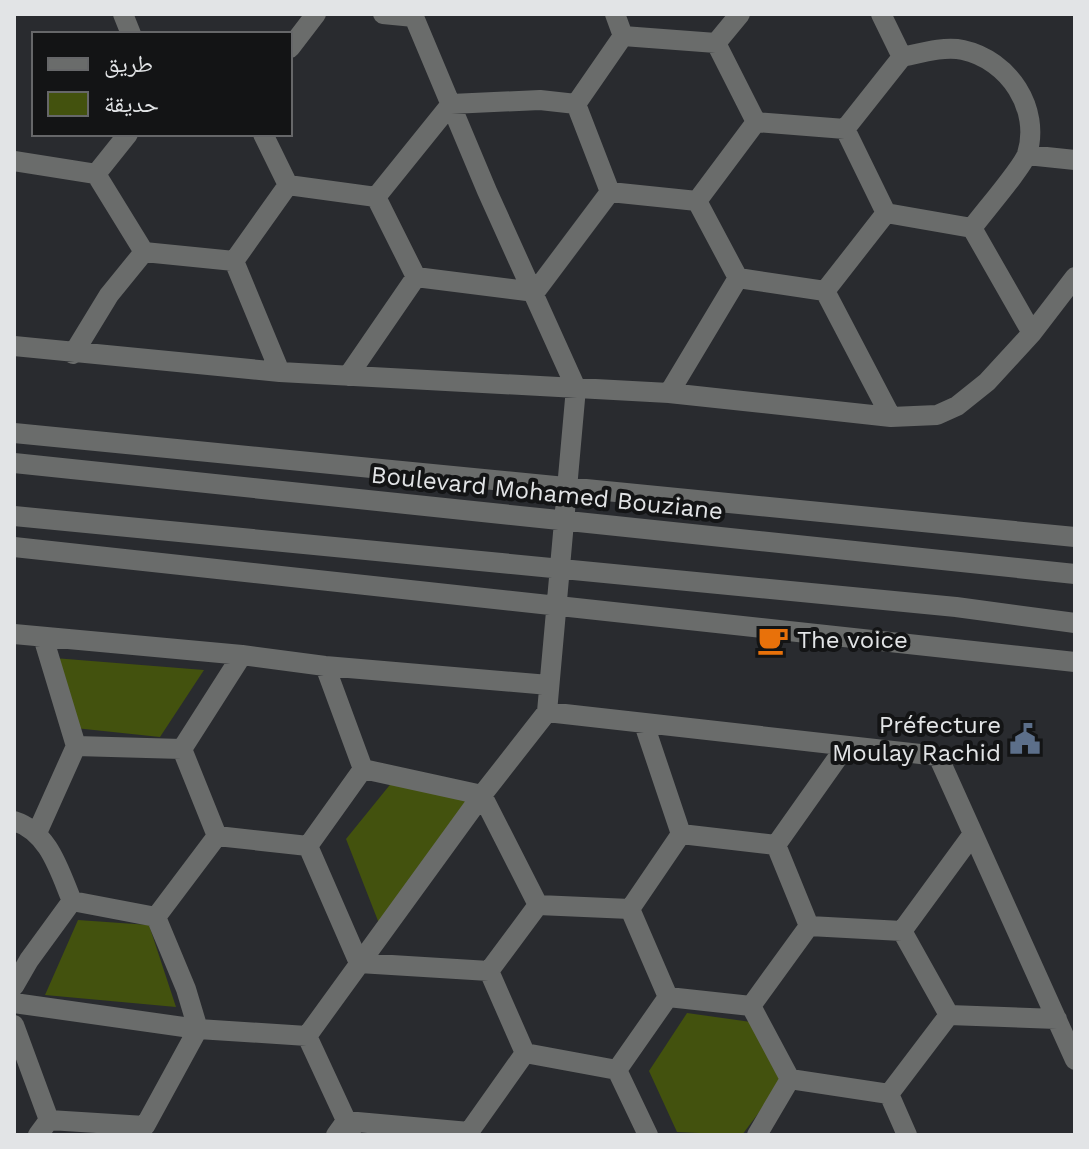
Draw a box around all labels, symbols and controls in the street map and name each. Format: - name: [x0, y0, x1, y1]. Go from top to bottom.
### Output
- legend: [32, 32, 292, 136]
- text: طريق: [104, 50, 153, 78]
- text: حديقة: [104, 90, 159, 118]
- street label: Boulevard Mohamed Bouziane: [370, 461, 724, 525]
- cafe icon: The voice: [756, 623, 790, 657]
- place label: The voice: [797, 626, 908, 654]
- place label: Préfecture Moulay Rachid: [832, 711, 1001, 767]
- public building icon: Préfecture Moulay Rachid: [1008, 722, 1042, 756]

